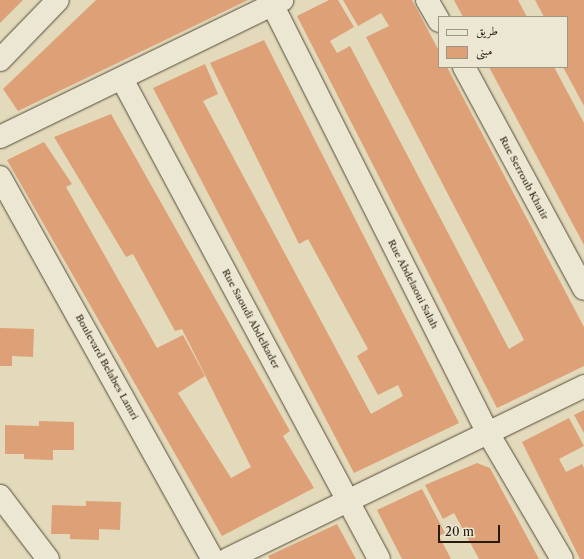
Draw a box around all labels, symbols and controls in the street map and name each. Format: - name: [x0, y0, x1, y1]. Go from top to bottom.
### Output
- legend: [438, 16, 568, 68]
- text: طريق: [476, 23, 498, 38]
- text: مبنى: [476, 43, 492, 58]
- street label: Rue Serroub Khatir: [497, 134, 551, 222]
- street label: Rue Abdelaoui Salah: [385, 237, 441, 331]
- street label: Rue Saoudi Abdelkader: [219, 267, 283, 371]
- street label: Boulevard Belabes Lamri: [73, 312, 141, 422]
- scale bar: [440, 517, 502, 543]
- text: 20 m: [445, 524, 474, 539]

